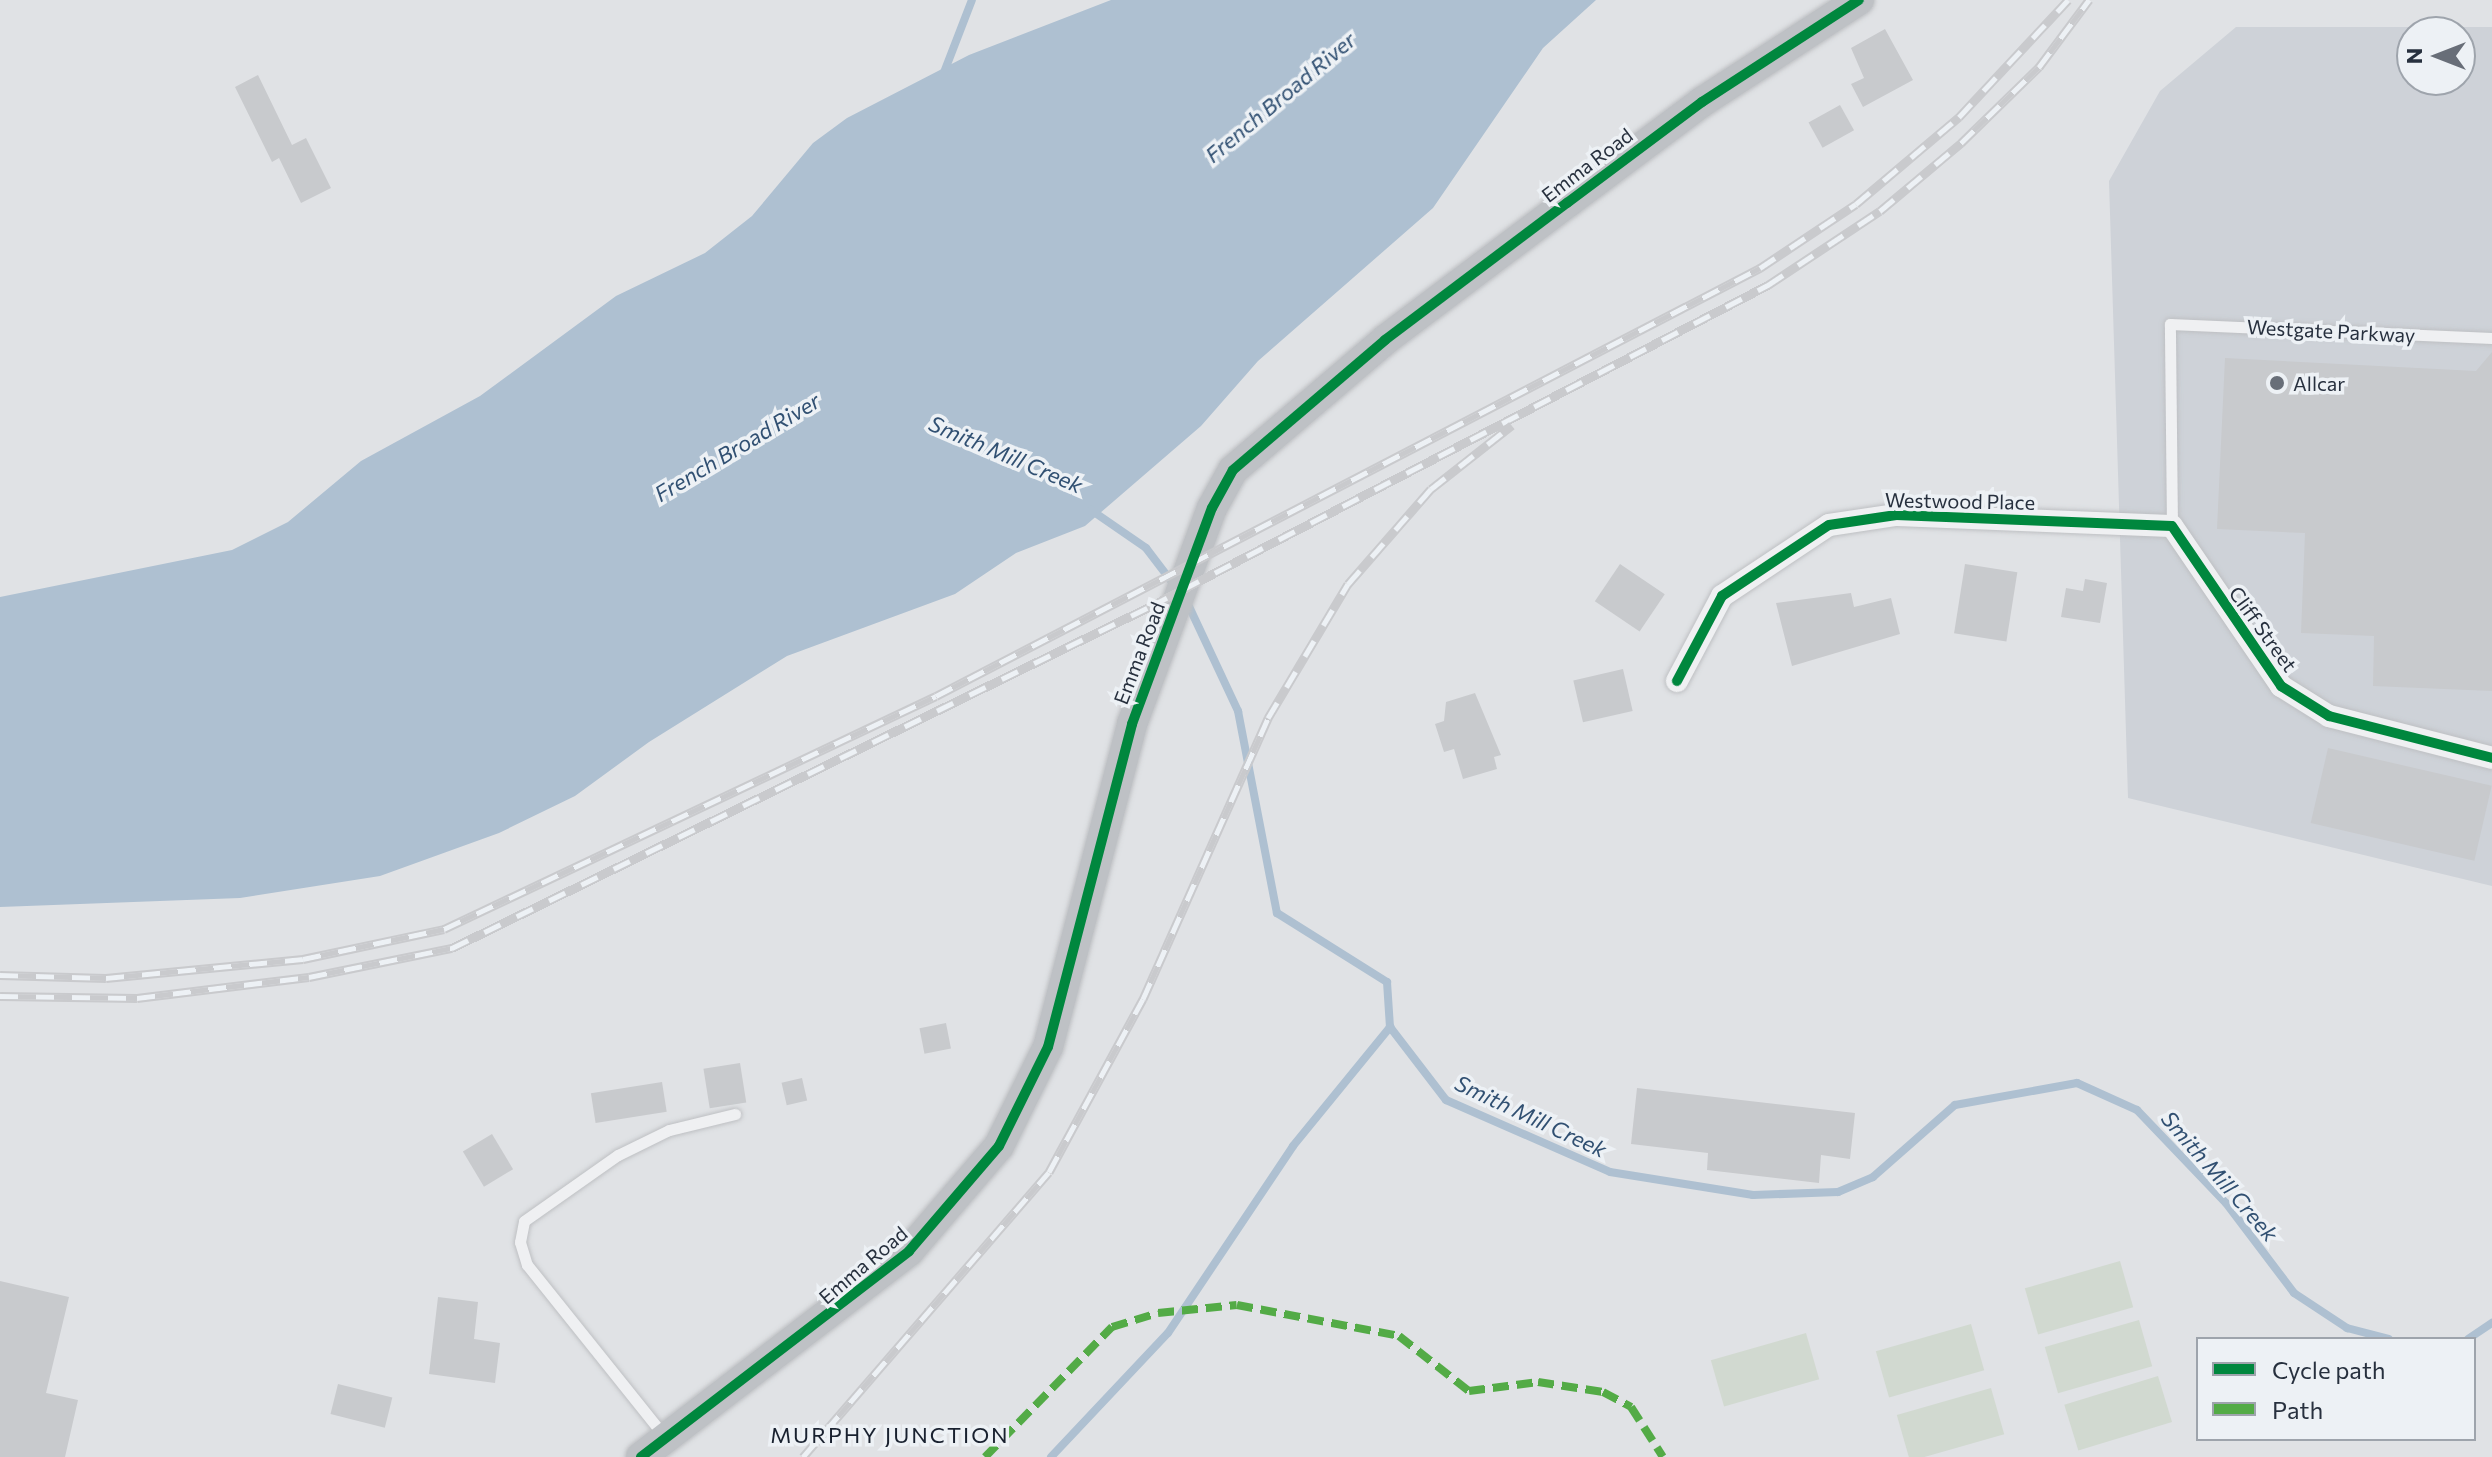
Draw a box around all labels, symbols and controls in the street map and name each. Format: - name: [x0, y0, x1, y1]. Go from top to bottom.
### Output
- north arrow: [2396, 16, 2476, 96]
- water label: French Broad River: [1199, 26, 1361, 168]
- text: N: [2400, 48, 2427, 64]
- street label: Emma Road: [1537, 123, 1637, 207]
- street label: Westgate Parkway: [2246, 315, 2416, 347]
- place label: Allcar: [2293, 371, 2345, 395]
- marker: Allcar: [2268, 374, 2286, 392]
- water label: French Broad River: [649, 387, 825, 507]
- water label: Smith Mill Creek: [925, 410, 1087, 498]
- street label: Westwood Place: [1885, 488, 2035, 514]
- street label: Cliff Street: [2224, 582, 2302, 676]
- street label: Emma Road: [1108, 598, 1170, 708]
- water label: Smith Mill Creek: [1451, 1069, 1611, 1163]
- water label: Smith Mill Creek: [2156, 1105, 2284, 1247]
- street label: Emma Road: [814, 1221, 912, 1309]
- legend: [2196, 1337, 2476, 1441]
- text: Cycle path: [2272, 1355, 2386, 1384]
- text: Path: [2272, 1395, 2323, 1424]
- district label: MURPHY JUNCTION: [770, 1422, 1010, 1448]

